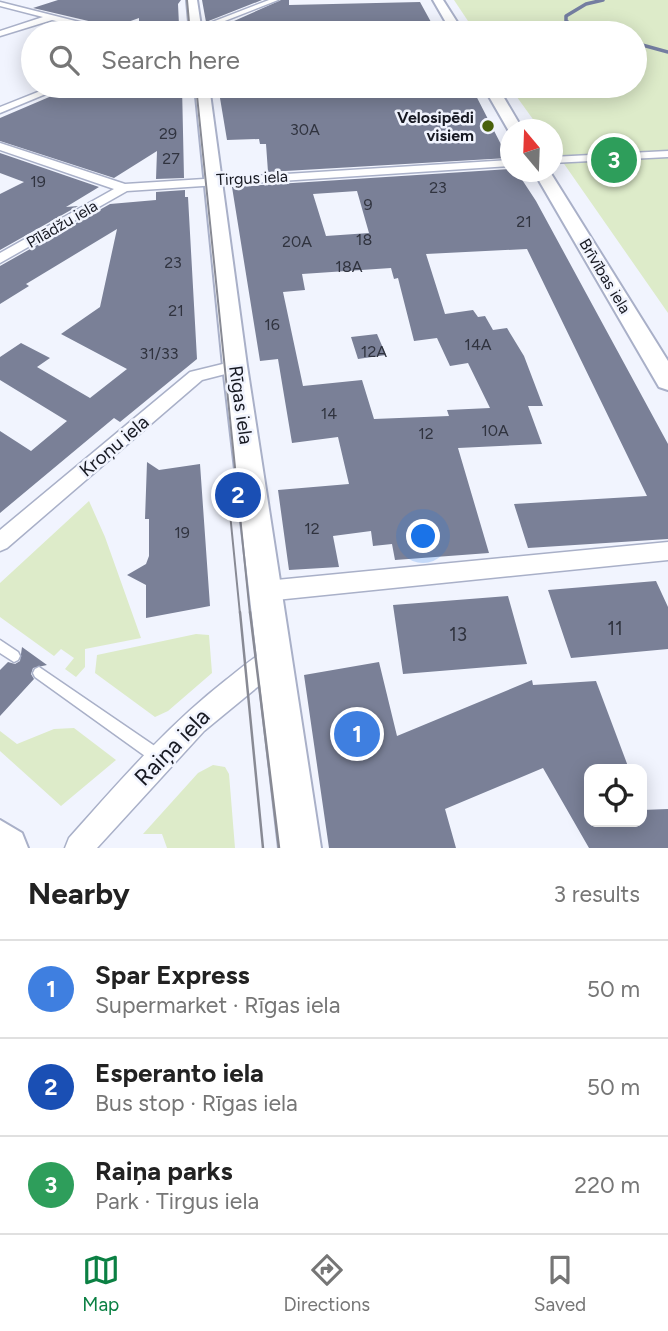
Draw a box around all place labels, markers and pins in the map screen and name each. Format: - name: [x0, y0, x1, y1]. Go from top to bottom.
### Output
- place label: Velosipēdi visiem: [397, 108, 474, 145]
- marker: Velosipēdi visiem: [480, 118, 496, 134]
- pin: 3: [591, 134, 637, 186]
- pin: 2: [215, 469, 261, 521]
- pin: 1: [334, 708, 380, 760]

